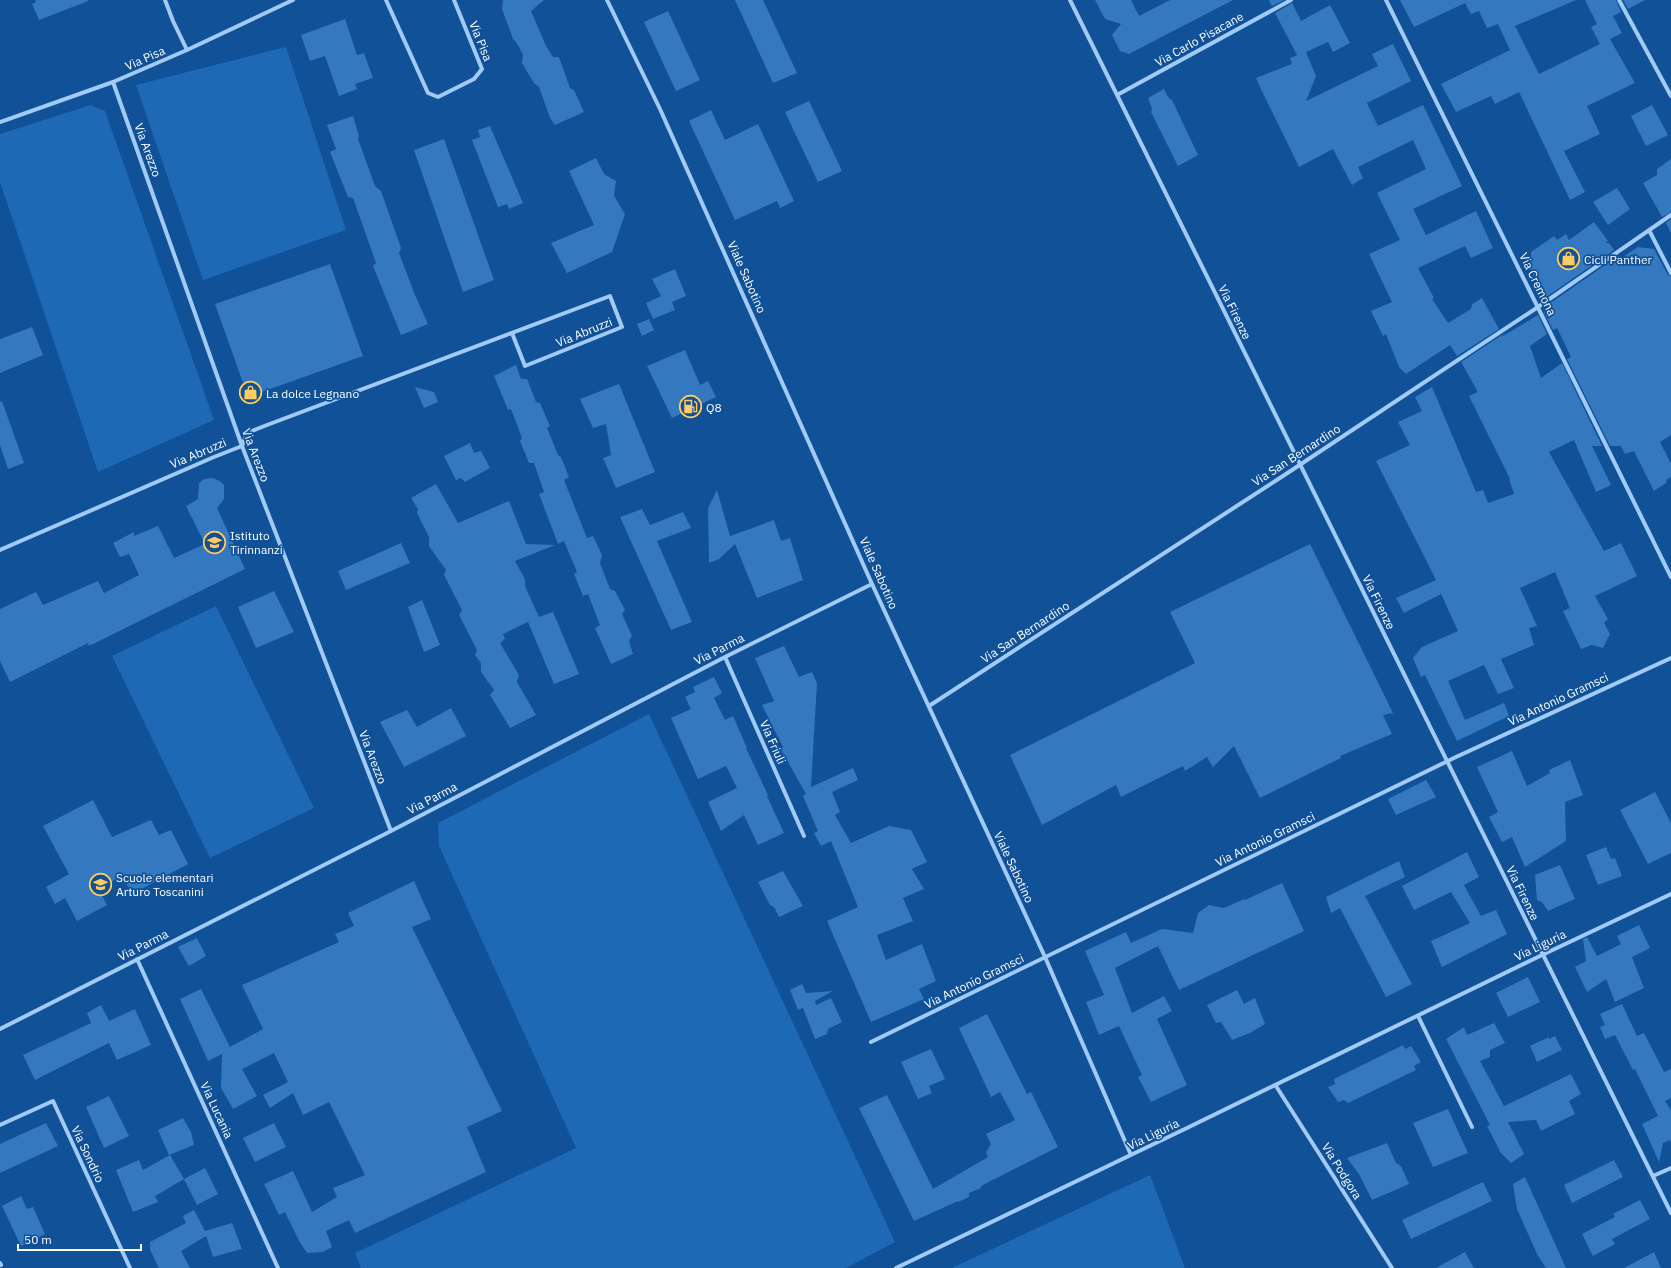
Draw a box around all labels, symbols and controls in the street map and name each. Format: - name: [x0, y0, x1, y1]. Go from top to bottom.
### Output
- street label: Via Carlo Pisacane: [1152, 8, 1246, 70]
- street label: Via Pisa: [466, 19, 496, 64]
- street label: Via Pisa: [123, 42, 168, 73]
- street label: Via Arezzo: [131, 121, 165, 179]
- street label: Viale Sabotino: [724, 239, 770, 316]
- shop icon: Cicli Panther: [1555, 246, 1581, 272]
- street label: Via Cremona: [1516, 250, 1560, 319]
- place label: Cicli Panther: [1584, 252, 1653, 267]
- street label: Via Firenze: [1215, 282, 1255, 342]
- street label: Via Abruzzi: [554, 314, 614, 350]
- shop icon: La dolce Legnano: [237, 380, 263, 406]
- place label: La dolce Legnano: [266, 386, 359, 401]
- fuel station icon: Q8: [677, 394, 703, 420]
- place label: Q8: [706, 400, 722, 415]
- street label: Via San Bernardino: [1249, 421, 1343, 489]
- street label: Via Arezzo: [239, 426, 273, 484]
- street label: Via Abruzzi: [168, 434, 228, 472]
- place label: Istituto Tirinnanzi: [230, 528, 283, 557]
- school or university icon: Istituto Tirinnanzi: [202, 529, 228, 555]
- street label: Viale Sabotino: [856, 535, 902, 612]
- street label: Via Firenze: [1359, 572, 1399, 632]
- street label: Via San Bernardino: [978, 598, 1072, 666]
- street label: Via Parma: [691, 630, 747, 668]
- street label: Via Antonio Gramsci: [1506, 669, 1610, 729]
- street label: Via Friuli: [757, 718, 789, 766]
- street label: Via Arezzo: [356, 728, 390, 786]
- street label: Via Parma: [404, 778, 460, 817]
- street label: Via Antonio Gramsci: [1213, 808, 1317, 870]
- street label: Viale Sabotino: [991, 829, 1037, 905]
- street label: Via Firenze: [1503, 863, 1543, 923]
- place label: Scuole elementari Arturo Toscanini: [116, 870, 214, 899]
- school or university icon: Scuole elementari Arturo Toscanini: [88, 871, 114, 897]
- street label: Via Parma: [115, 926, 171, 964]
- street label: Via Liguria: [1512, 926, 1569, 964]
- street label: Via Antonio Gramsci: [922, 950, 1026, 1012]
- street label: Via Lucania: [197, 1079, 237, 1141]
- street label: Via Liguria: [1125, 1115, 1182, 1153]
- street label: Via Sondrio: [68, 1123, 108, 1185]
- street label: Via Podgora: [1319, 1140, 1366, 1203]
- scale bar: [18, 1226, 141, 1252]
- text: 50 m: [24, 1232, 52, 1247]

